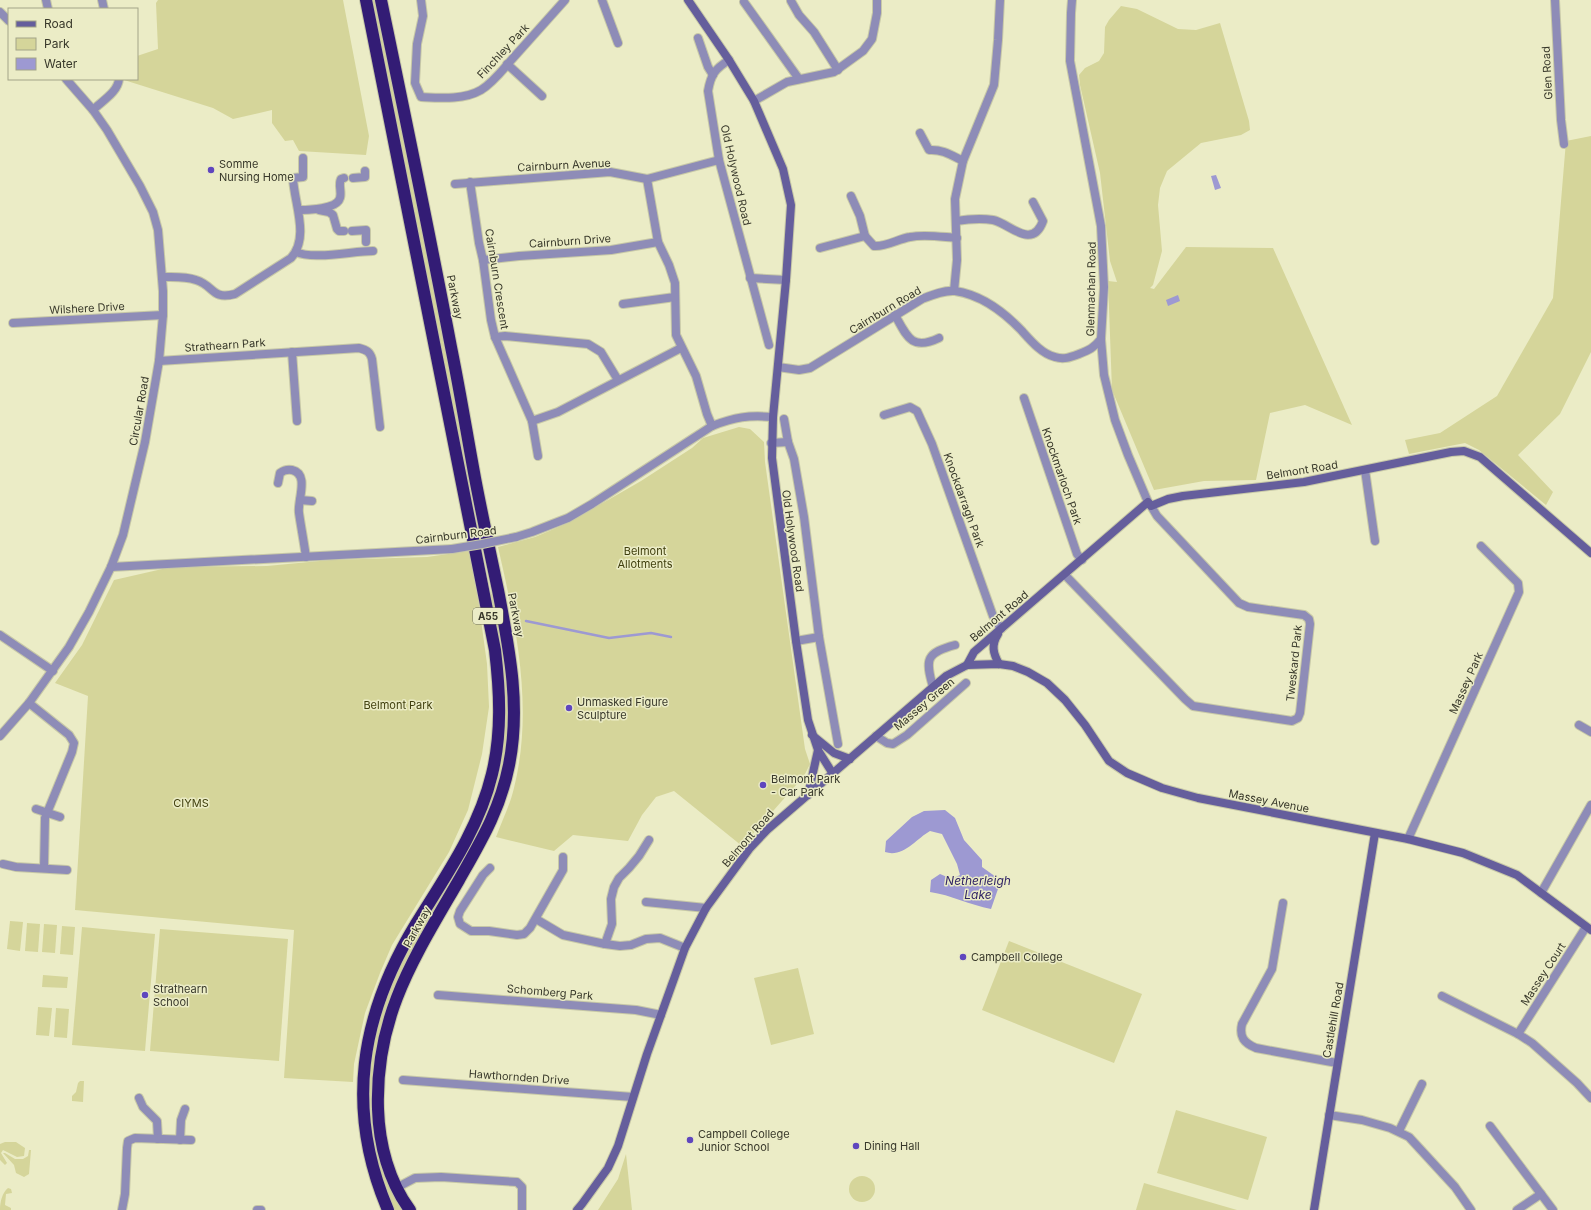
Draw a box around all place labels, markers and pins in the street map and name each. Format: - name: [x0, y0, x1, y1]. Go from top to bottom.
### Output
- place label: Somme Nursing Home: [219, 157, 294, 184]
- marker: Somme Nursing Home: [206, 165, 216, 175]
- place label: Unmasked Figure Sculpture: [577, 695, 668, 722]
- marker: Unmasked Figure Sculpture: [564, 703, 574, 713]
- place label: Belmont Park - Car Park: [771, 772, 840, 799]
- marker: Belmont Park - Car Park: [758, 780, 768, 790]
- place label: Campbell College: [971, 950, 1063, 964]
- marker: Campbell College: [958, 952, 968, 962]
- place label: Strathearn School: [153, 982, 208, 1009]
- marker: Strathearn School: [140, 990, 150, 1000]
- place label: Campbell College Junior School: [698, 1127, 790, 1154]
- marker: Campbell College Junior School: [685, 1135, 695, 1145]
- place label: Dining Hall: [864, 1139, 920, 1153]
- marker: Dining Hall: [851, 1141, 861, 1151]

